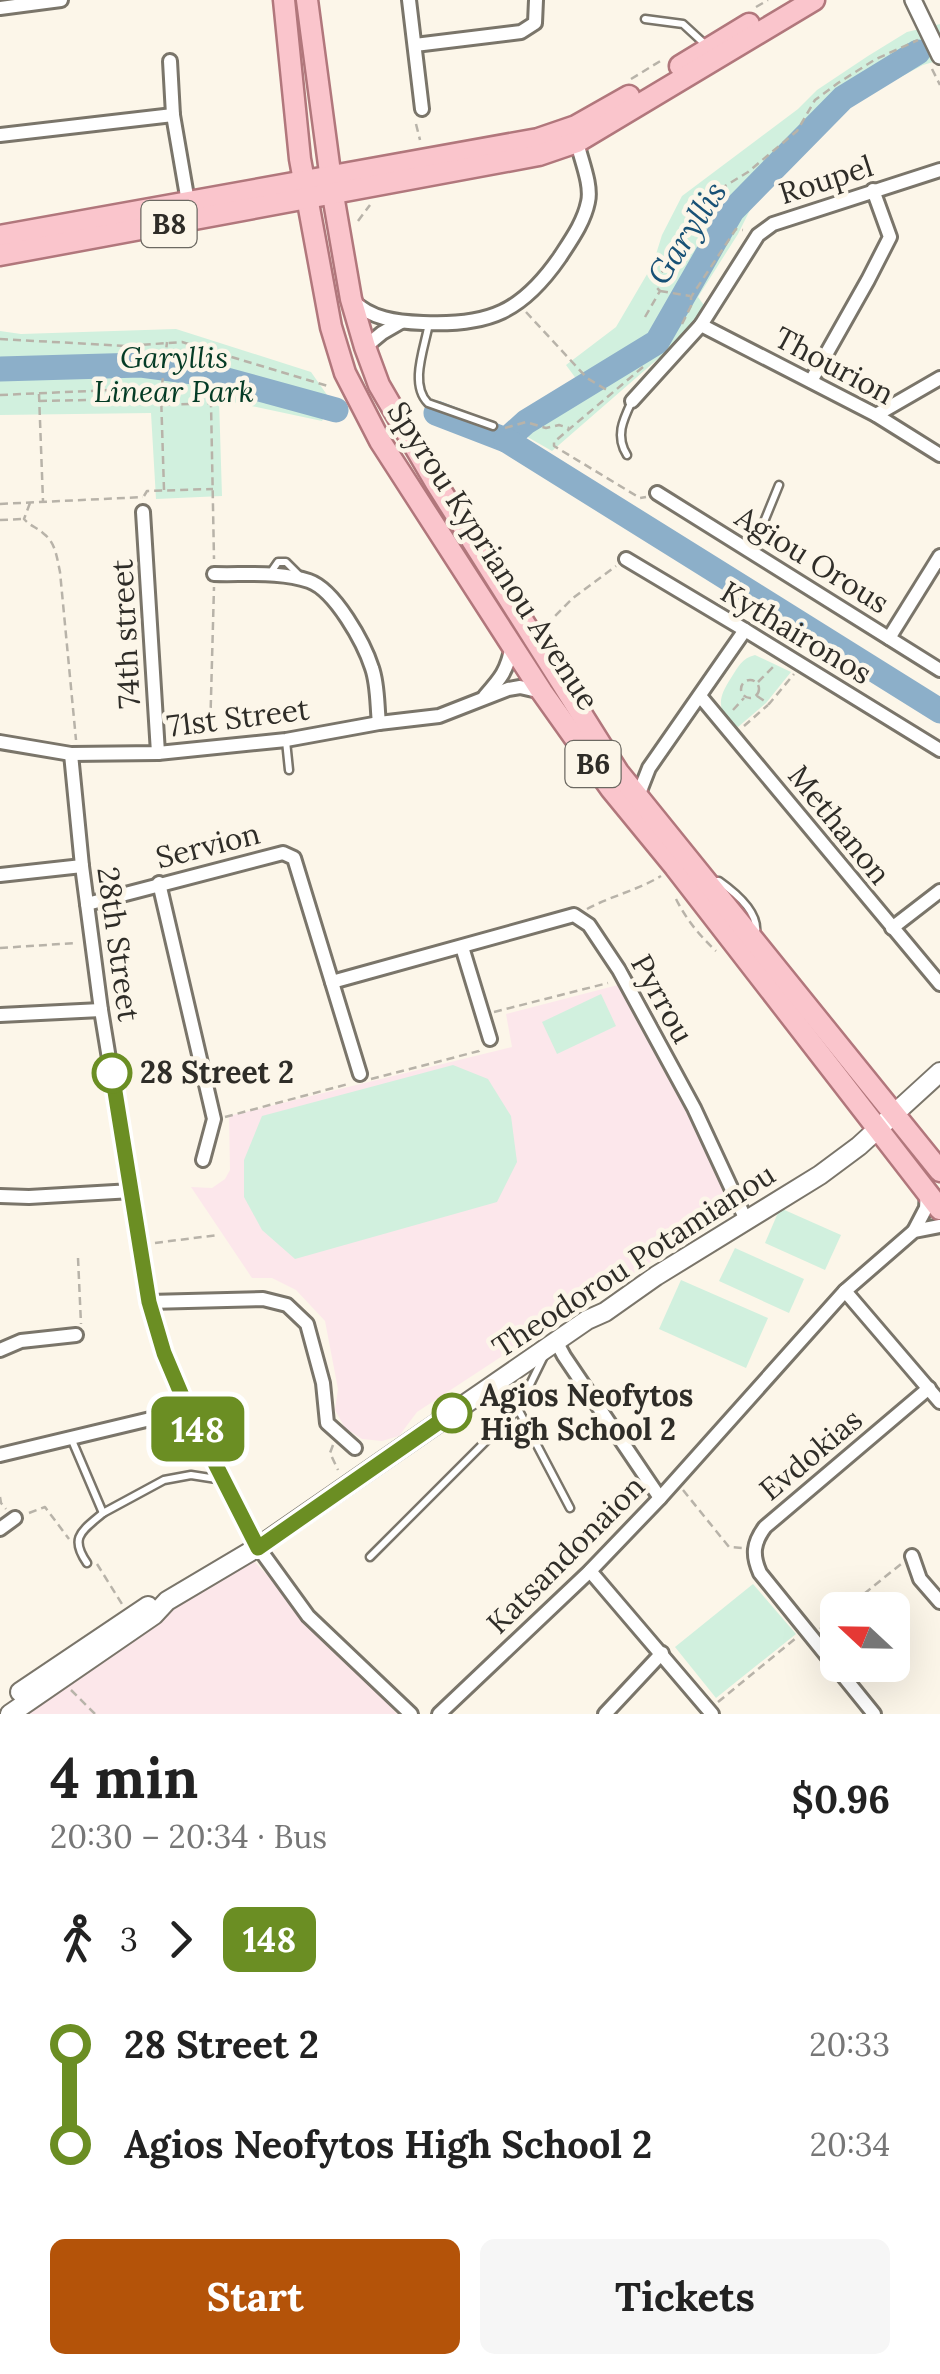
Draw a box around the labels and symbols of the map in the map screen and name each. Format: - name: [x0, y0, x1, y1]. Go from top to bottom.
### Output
- street label: Roupel: [774, 146, 877, 212]
- water label: Garyllis: [638, 173, 735, 292]
- road number: B8: [142, 201, 196, 247]
- street label: Thourion: [768, 318, 901, 412]
- park label: Garyllis Linear Park: [94, 338, 254, 410]
- street label: Spyrou Kyprianou Avenue: [379, 394, 608, 717]
- street label: Agiou Orous: [727, 496, 896, 622]
- street label: 74th street: [102, 558, 148, 710]
- street label: Kythaironos: [714, 572, 879, 693]
- street label: 71st Street: [164, 689, 312, 745]
- road number: B6: [566, 741, 620, 787]
- street label: Methanon: [780, 757, 899, 892]
- street label: Servion: [152, 814, 264, 876]
- street label: 28th Street: [89, 864, 149, 1024]
- street label: Pyrrou: [622, 947, 703, 1050]
- place label: 28 Street 2: [140, 1053, 294, 1091]
- marker: 28 Street 2: [93, 1054, 131, 1092]
- street label: Theodorou Potamianou: [485, 1154, 782, 1366]
- place label: Agios Neofytos High School 2: [480, 1376, 693, 1449]
- marker: Agios Neofytos High School 2: [433, 1394, 471, 1432]
- line badge: 148: [140, 1396, 256, 1462]
- street label: Evdokias: [751, 1400, 870, 1508]
- street label: Katsandonaion: [478, 1467, 652, 1641]
- north arrow: [820, 1592, 910, 1682]

